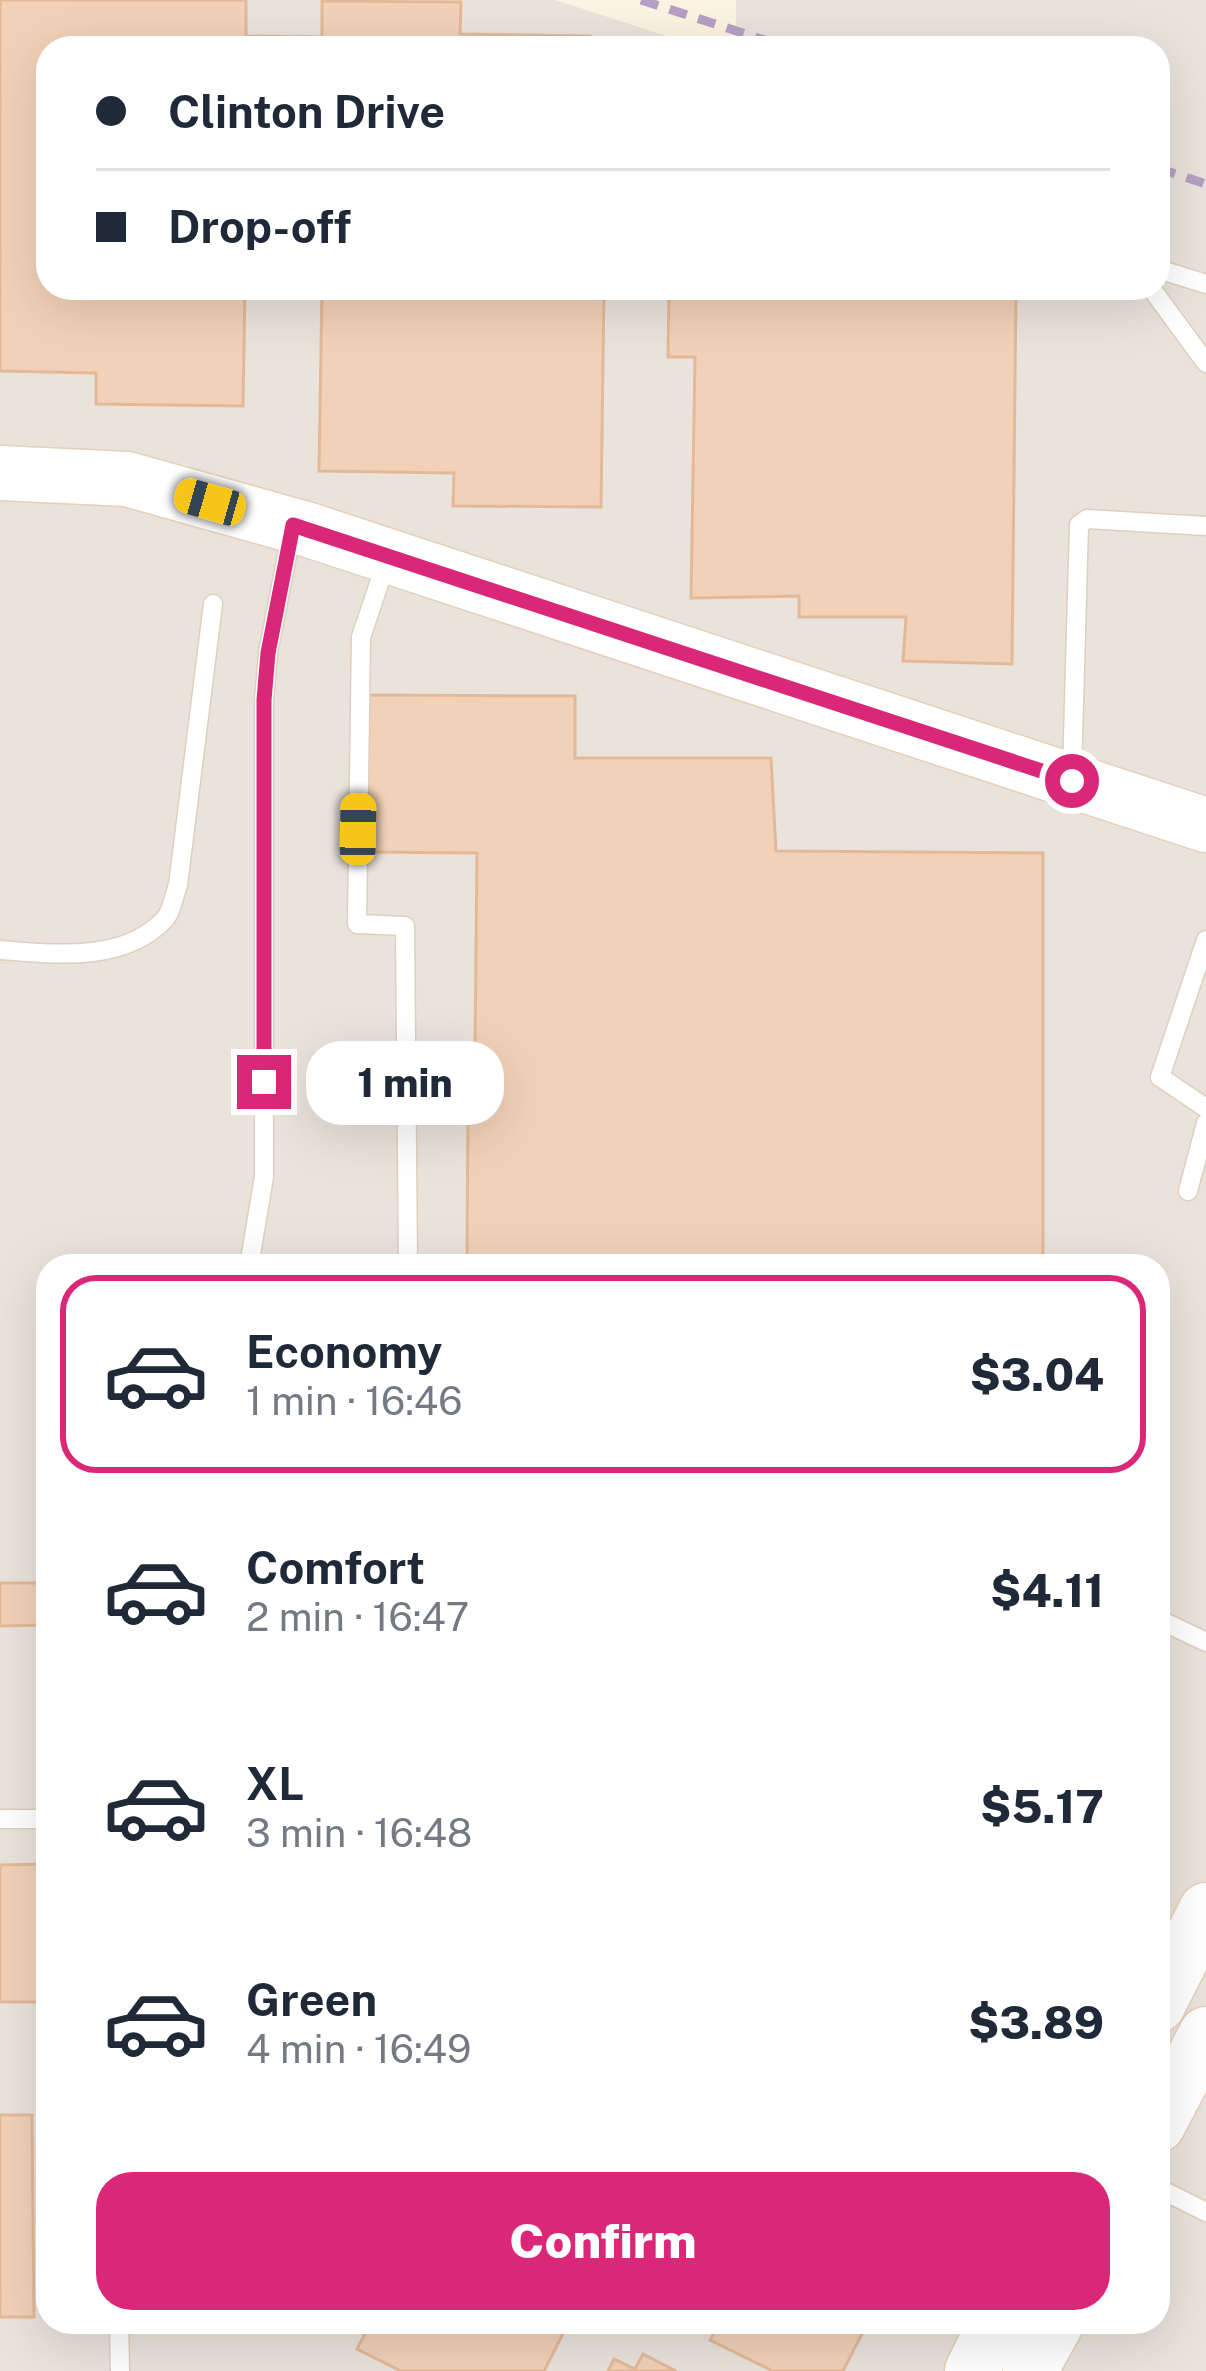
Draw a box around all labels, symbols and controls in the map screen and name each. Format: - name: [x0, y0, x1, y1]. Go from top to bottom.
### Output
- text: Clinton Drive: [168, 85, 445, 138]
- text: Drop-off: [168, 200, 351, 253]
- car: [170, 475, 250, 529]
- route start: [1045, 754, 1099, 808]
- car: [339, 793, 377, 865]
- callout: 1 min: [306, 1040, 504, 1124]
- route end: [237, 1055, 291, 1109]
- text: 1 min: [357, 1060, 453, 1106]
- icon: car: [102, 1320, 210, 1428]
- text: Economy: [246, 1325, 442, 1378]
- text: $3.04: [970, 1348, 1104, 1401]
- text: 1 min · 16:46: [246, 1378, 463, 1424]
- icon: car: [102, 1536, 210, 1644]
- text: Comfort: [246, 1541, 425, 1594]
- text: $4.11: [990, 1564, 1104, 1617]
- text: 2 min · 16:47: [246, 1594, 469, 1640]
- icon: car: [102, 1752, 210, 1860]
- text: XL: [246, 1757, 304, 1810]
- text: $5.17: [980, 1780, 1104, 1833]
- text: 3 min · 16:48: [246, 1810, 472, 1856]
- icon: car: [102, 1968, 210, 2076]
- text: Green: [246, 1973, 377, 2026]
- text: $3.89: [968, 1996, 1104, 2049]
- text: 4 min · 16:49: [246, 2026, 471, 2072]
- button: Confirm: [96, 2172, 1110, 2310]

